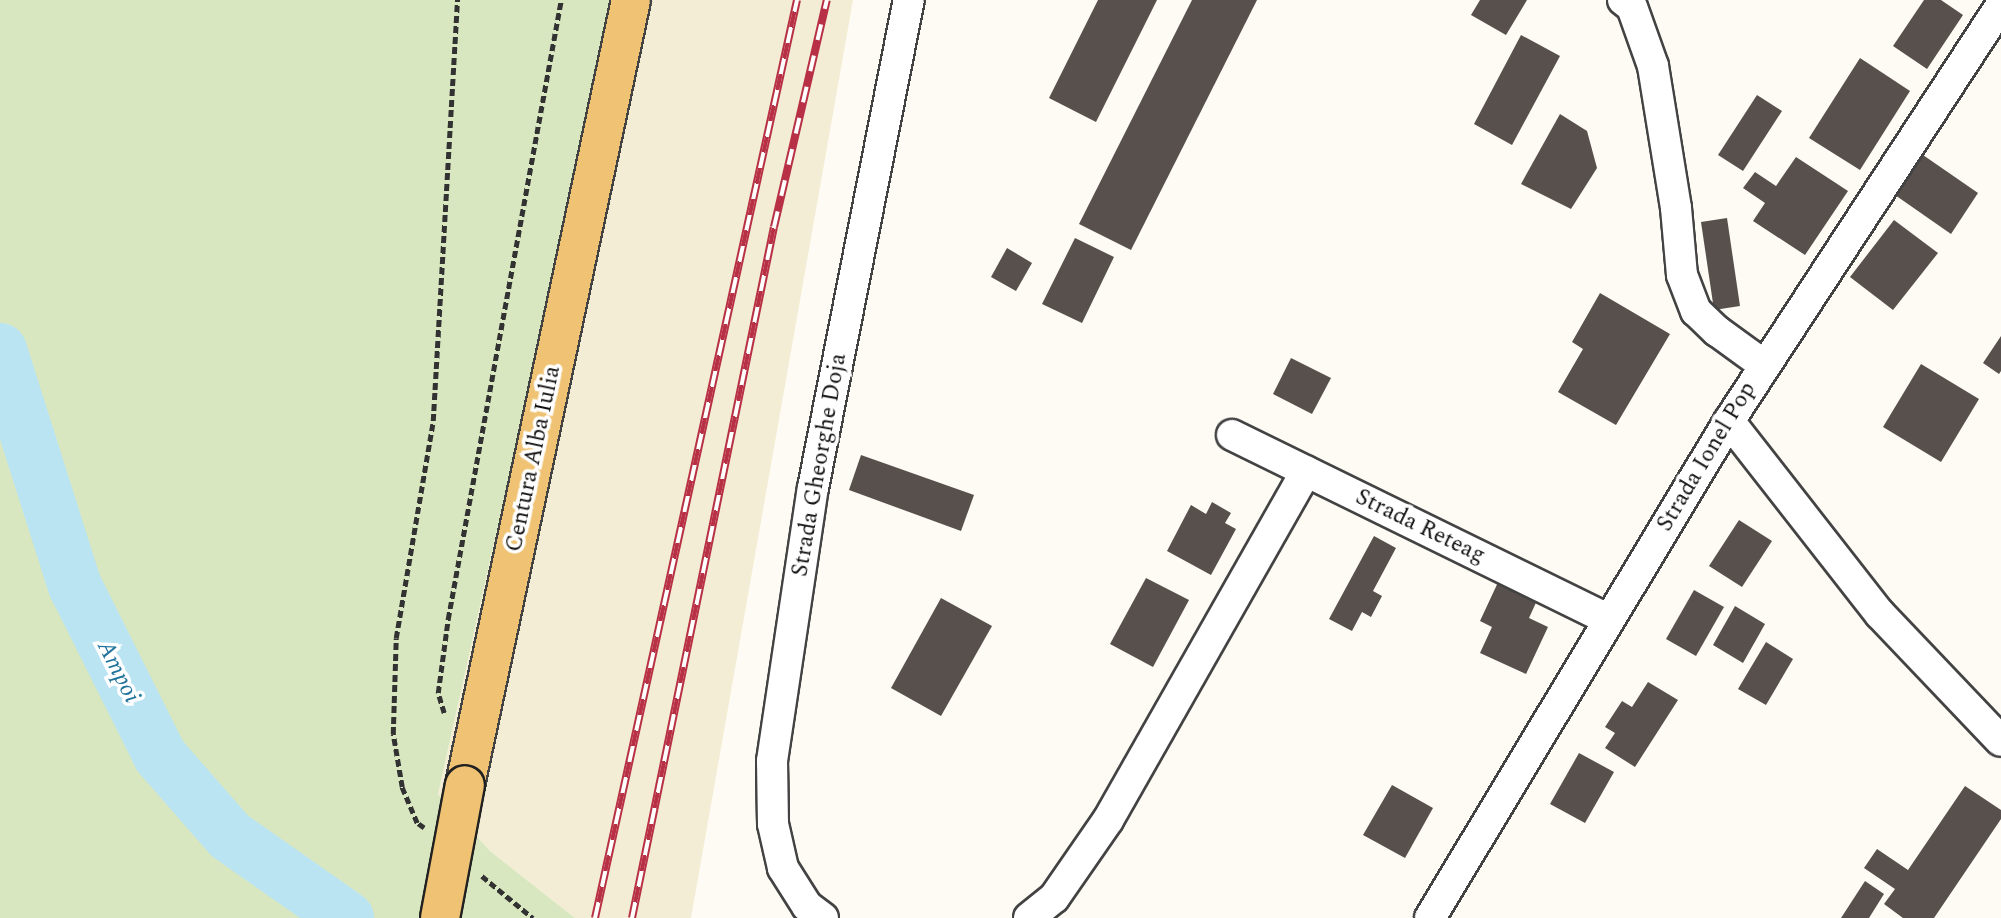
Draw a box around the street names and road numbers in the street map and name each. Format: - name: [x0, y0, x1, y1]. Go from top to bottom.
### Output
- street label: Strada Gheorghe Doja: [787, 351, 853, 579]
- street label: Centura Alba Iulia: [501, 363, 567, 555]
- street label: Strada Ionel Pop: [1652, 377, 1762, 537]
- street label: Strada Reteag: [1351, 484, 1489, 570]

